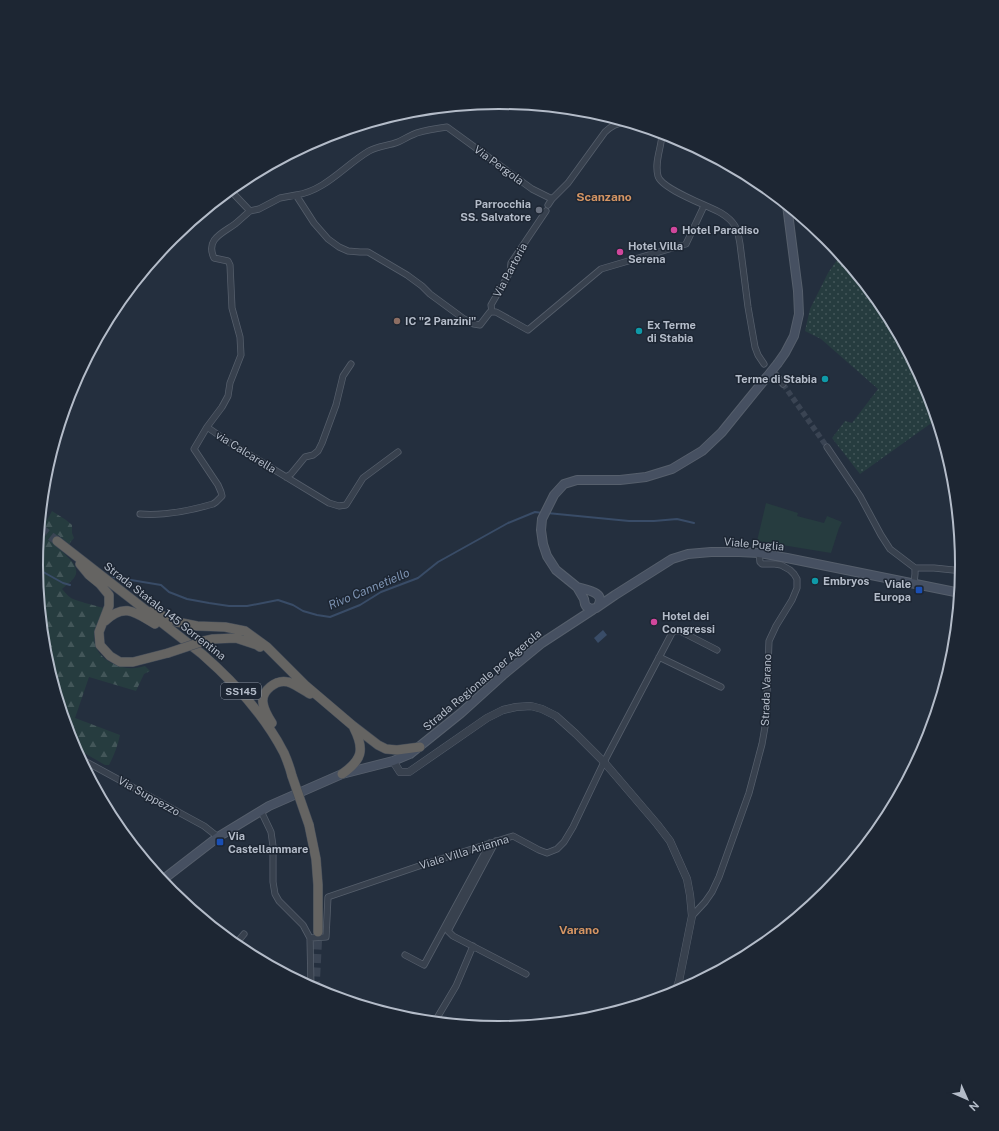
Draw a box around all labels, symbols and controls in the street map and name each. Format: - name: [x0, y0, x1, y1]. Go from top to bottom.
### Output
- street label: Via Pergola: [472, 143, 526, 187]
- district label: Scanzano: [576, 190, 632, 204]
- place label: Parrocchia SS. Salvatore: [460, 198, 531, 223]
- marker: Parrocchia SS. Salvatore: [534, 205, 544, 215]
- place label: Hotel Paradiso: [682, 224, 759, 236]
- marker: Hotel Paradiso: [669, 225, 679, 235]
- place label: Hotel Villa Serena: [628, 240, 683, 265]
- street label: Via Partoria: [491, 241, 529, 299]
- marker: Hotel Villa Serena: [615, 247, 625, 257]
- place label: IC "2 Panzini": [405, 315, 476, 327]
- marker: IC "2 Panzini": [392, 316, 402, 326]
- place label: Ex Terme di Stabia: [647, 319, 696, 344]
- marker: Ex Terme di Stabia: [634, 326, 644, 336]
- place label: Terme di Stabia: [735, 373, 817, 385]
- marker: Terme di Stabia: [820, 374, 830, 384]
- street label: via Calcarella: [214, 429, 278, 475]
- street label: Viale Puglia: [723, 535, 785, 553]
- street label: Strada Statale 145 Sorrentina: [102, 560, 228, 662]
- water label: Rivo Cannetiello: [326, 565, 412, 612]
- place label: Embryos: [823, 575, 869, 587]
- marker: Embryos: [810, 576, 820, 586]
- place label: Viale Europa: [874, 578, 911, 603]
- marker: Viale Europa: [914, 585, 924, 595]
- place label: Hotel dei Congressi: [662, 610, 715, 635]
- marker: Hotel dei Congressi: [649, 617, 659, 627]
- street label: Strada Regionale per Agerola: [420, 627, 544, 733]
- street label: Strada Varano: [759, 654, 773, 726]
- road number: SS145: [221, 683, 261, 699]
- street label: Via Suppezzo: [116, 774, 182, 818]
- place label: Via Castellammare: [228, 830, 308, 855]
- street label: Viale Villa Arianna: [418, 833, 510, 871]
- marker: Via Castellammare: [215, 837, 225, 847]
- district label: Varano: [559, 923, 599, 937]
- north arrow: [947, 1079, 987, 1119]
- text: N: [967, 1099, 981, 1113]

